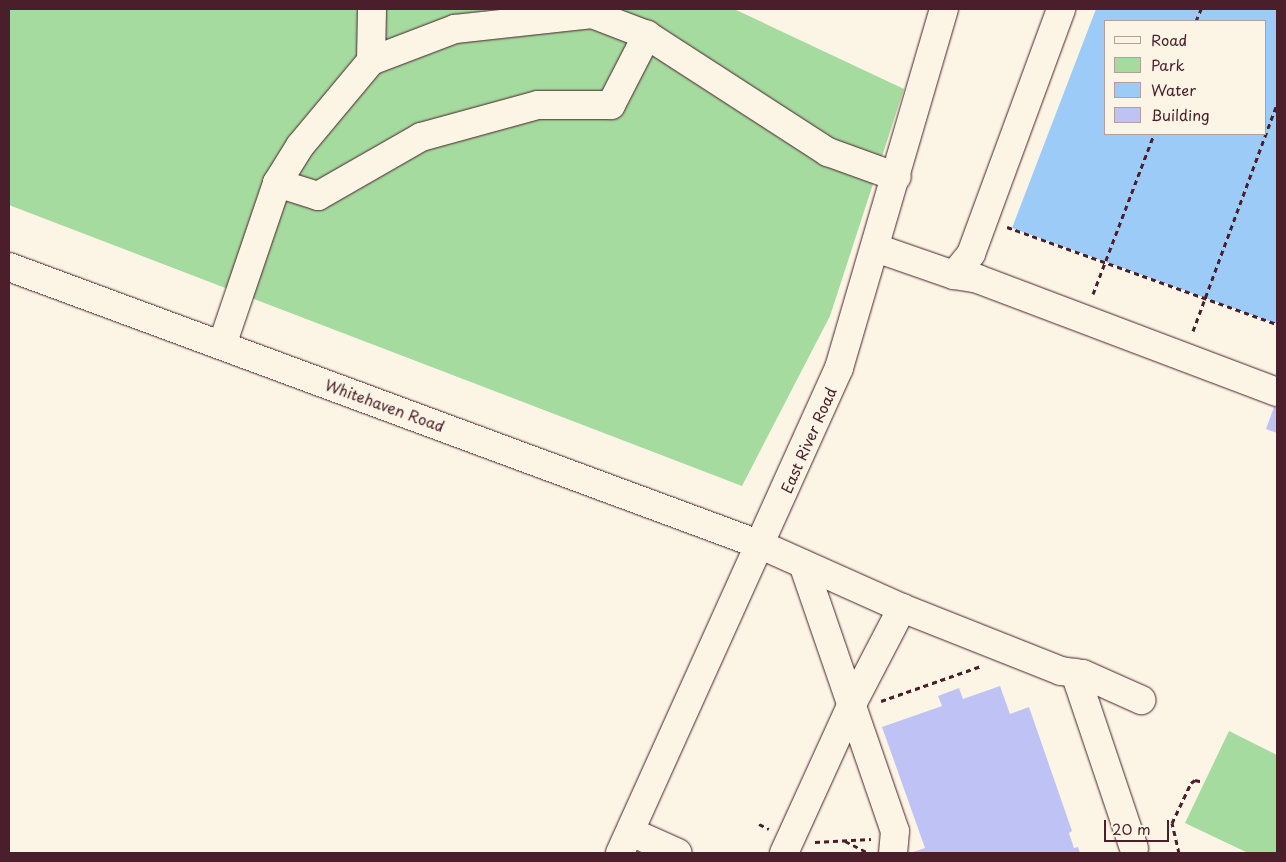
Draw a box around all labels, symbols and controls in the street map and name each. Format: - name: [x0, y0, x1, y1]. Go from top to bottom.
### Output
- legend: [1104, 20, 1266, 135]
- text: Road: [1151, 28, 1187, 51]
- text: Park: [1151, 53, 1185, 76]
- text: Water: [1151, 78, 1196, 101]
- text: Building: [1151, 103, 1210, 126]
- street label: Whitehaven Road: [323, 375, 447, 435]
- street label: East River Road: [777, 384, 839, 496]
- scale bar: [1106, 810, 1171, 842]
- text: 20 m: [1112, 817, 1151, 840]

